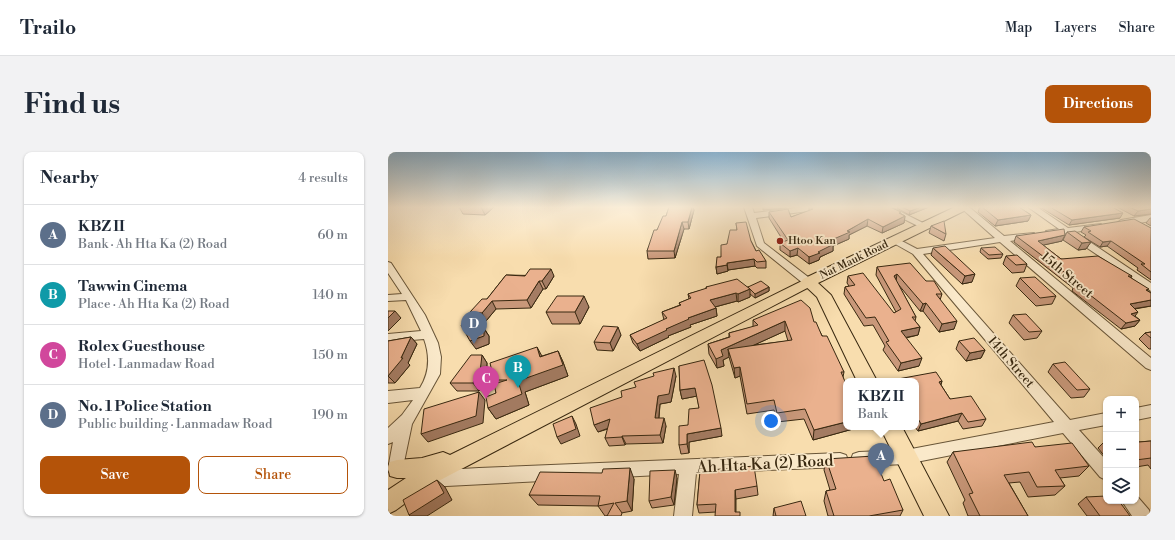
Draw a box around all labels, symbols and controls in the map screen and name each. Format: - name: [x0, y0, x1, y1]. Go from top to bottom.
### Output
- text: Trailo: [20, 16, 76, 40]
- text: Map: [1005, 19, 1032, 37]
- text: Layers: [1054, 19, 1097, 37]
- text: Share: [1119, 19, 1155, 37]
- button: Directions: [1045, 85, 1151, 123]
- text: Find us: [24, 87, 120, 122]
- text: Nearby: [40, 167, 99, 189]
- text: 4 results: [298, 170, 348, 186]
- text: KBZ II: [78, 217, 125, 236]
- text: A: [48, 227, 58, 243]
- text: 60 m: [317, 227, 348, 243]
- place label: Htoo Kan: [788, 234, 836, 248]
- text: Bank · Ah Hta Ka (2) Road: [78, 236, 227, 252]
- marker: Htoo Kan: [775, 236, 785, 246]
- street label: Nat Mauk Road: [817, 237, 891, 283]
- street label: 15th Street: [1038, 249, 1097, 302]
- text: Tawwin Cinema: [78, 277, 187, 296]
- text: B: [48, 287, 58, 303]
- text: 140 m: [312, 287, 348, 303]
- text: Place · Ah Hta Ka (2) Road: [78, 296, 229, 312]
- pin: D: [461, 311, 487, 344]
- street label: 14th Street: [984, 333, 1038, 391]
- text: Rolex Guesthouse: [78, 337, 205, 356]
- text: C: [48, 347, 58, 363]
- text: 150 m: [313, 347, 348, 363]
- pin: B: [505, 355, 531, 388]
- text: Hotel · Lanmadaw Road: [78, 356, 215, 372]
- pin: C: [473, 366, 499, 399]
- popup: [843, 378, 919, 430]
- text: KBZ II: [858, 387, 904, 406]
- map controls: [1103, 396, 1139, 504]
- button: +: [1103, 396, 1139, 432]
- text: No. 1 Police Station: [78, 397, 212, 416]
- text: Bank: [858, 406, 888, 422]
- text: D: [48, 407, 58, 423]
- text: 190 m: [312, 407, 348, 423]
- your location: [761, 411, 781, 431]
- text: Public building · Lanmadaw Road: [78, 416, 272, 432]
- button: −: [1103, 432, 1139, 468]
- pin: A: [868, 443, 894, 476]
- street label: Ah Hta Ka (2) Road: [695, 450, 834, 478]
- button: Save: [40, 456, 190, 494]
- button: Share: [198, 456, 348, 494]
- button: layers: [1103, 468, 1139, 504]

